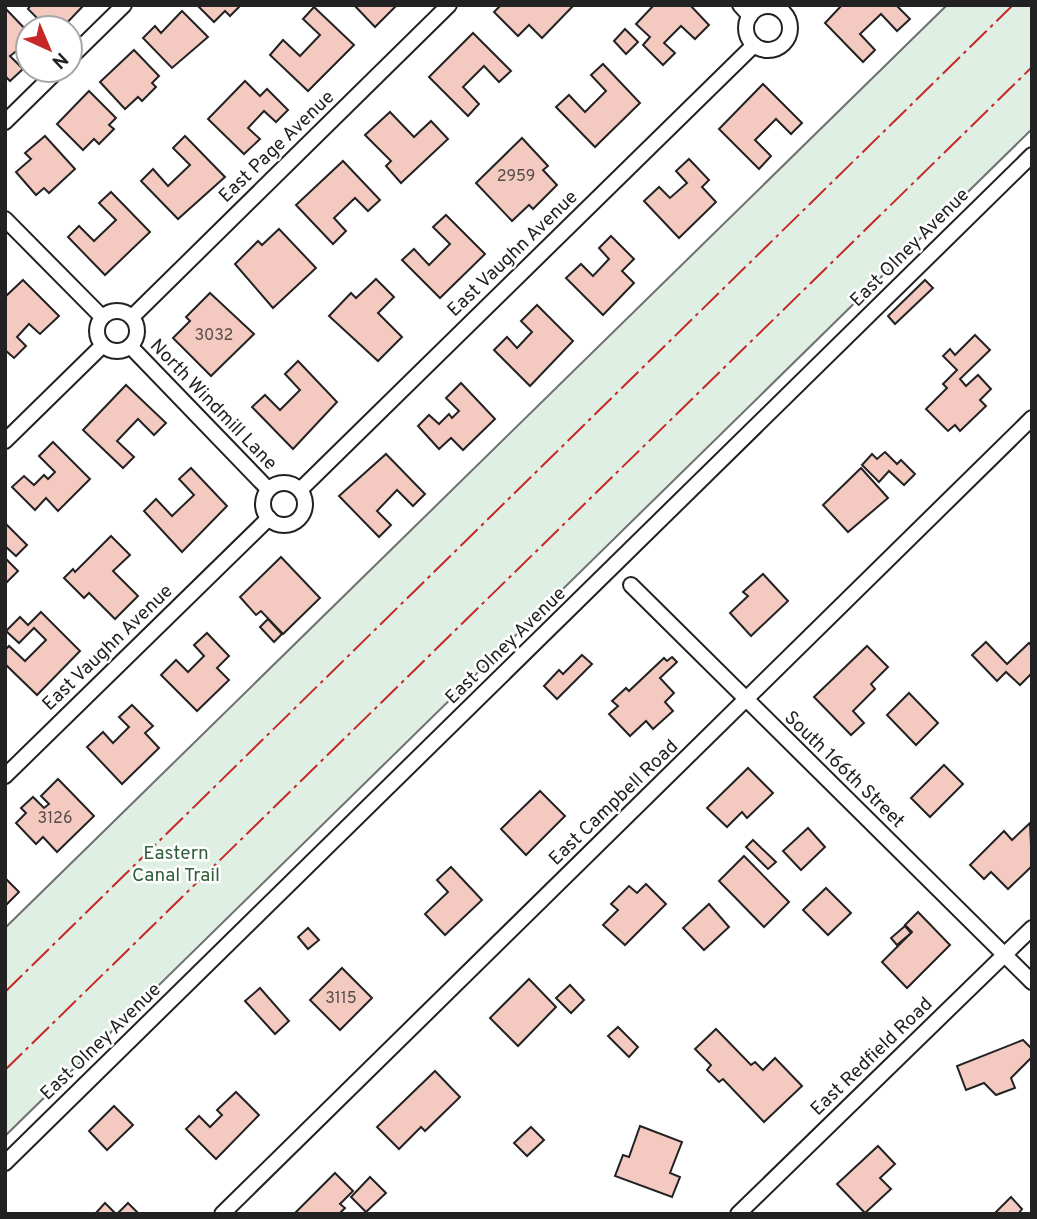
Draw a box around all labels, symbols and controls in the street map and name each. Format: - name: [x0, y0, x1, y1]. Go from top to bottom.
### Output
- north arrow: [14, 14, 84, 84]
- text: N: [46, 46, 73, 73]
- street label: East Page Avenue: [214, 86, 340, 208]
- house number: 2959: [497, 167, 535, 187]
- street label: East Olney Avenue: [845, 183, 975, 313]
- street label: East Vaughn Avenue: [443, 186, 583, 322]
- house number: 3032: [195, 326, 233, 346]
- street label: North Windmill Lane: [144, 334, 282, 476]
- street label: East Vaughn Avenue: [38, 580, 178, 716]
- street label: East Olney Avenue: [441, 582, 571, 710]
- street label: South 166th Street: [779, 706, 909, 834]
- street label: East Campbell Road: [544, 735, 684, 871]
- house number: 3126: [38, 809, 72, 829]
- park label: Eastern Canal Trail: [132, 842, 220, 888]
- street label: East Olney Avenue: [36, 978, 166, 1106]
- house number: 3115: [325, 989, 357, 1009]
- street label: East Redfield Road: [806, 993, 938, 1121]

